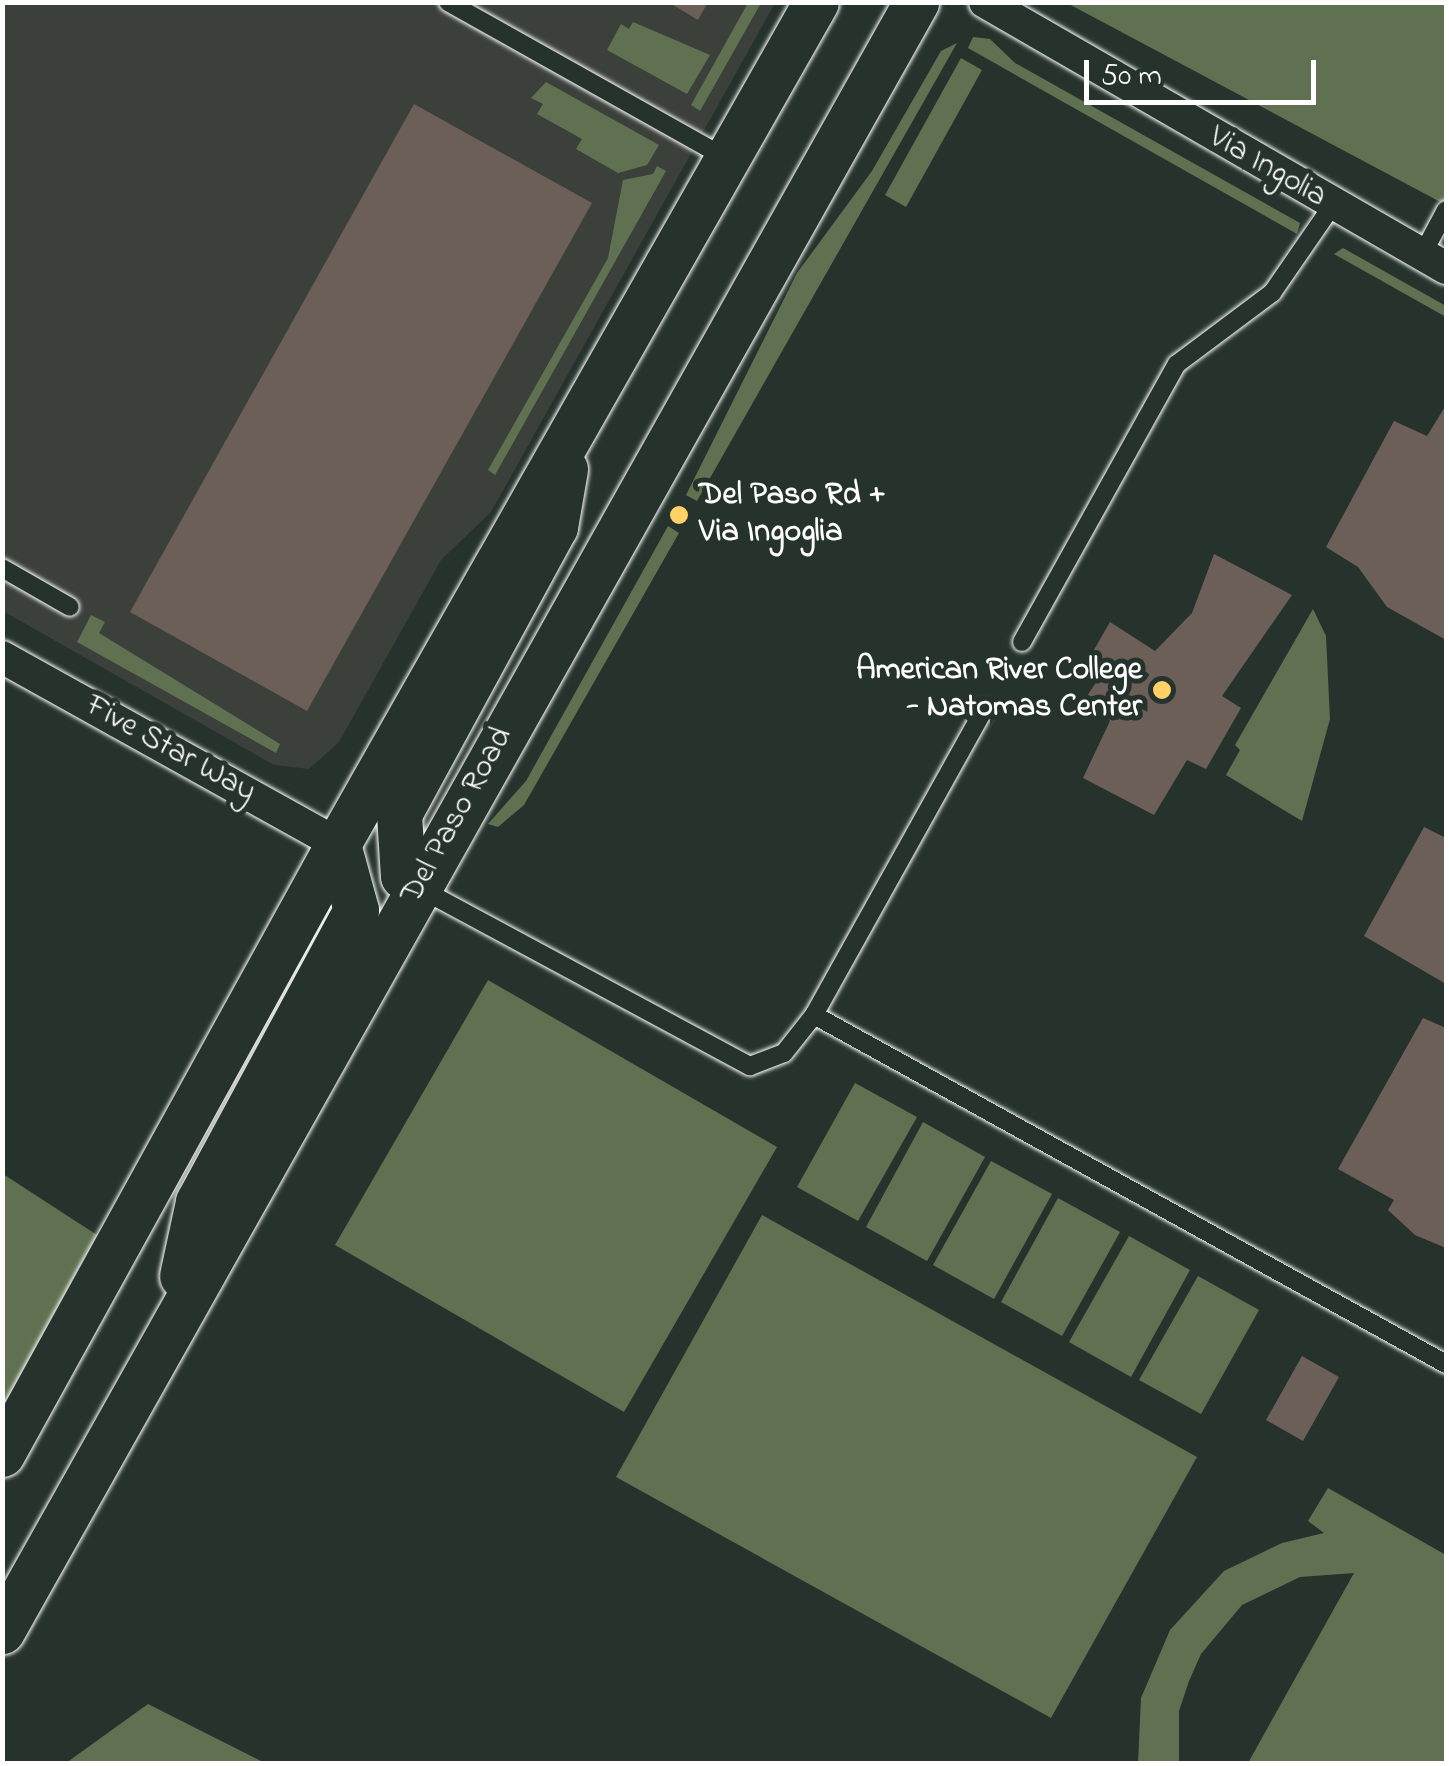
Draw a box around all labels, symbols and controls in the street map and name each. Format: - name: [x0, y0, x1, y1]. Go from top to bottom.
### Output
- scale bar: [1089, 40, 1322, 102]
- text: 50 m: [1101, 55, 1162, 99]
- street label: Via Ingolia: [1201, 119, 1333, 217]
- place label: Del Paso Rd + Via Ingoglia: [699, 478, 886, 553]
- marker: Del Paso Rd + Via Ingoglia: [668, 504, 690, 526]
- place label: American River College - Natomas Center: [856, 653, 1142, 728]
- marker: American River College - Natomas Center: [1151, 679, 1173, 701]
- street label: Five Star Way: [78, 688, 262, 812]
- street label: Del Paso Road: [394, 721, 522, 911]

